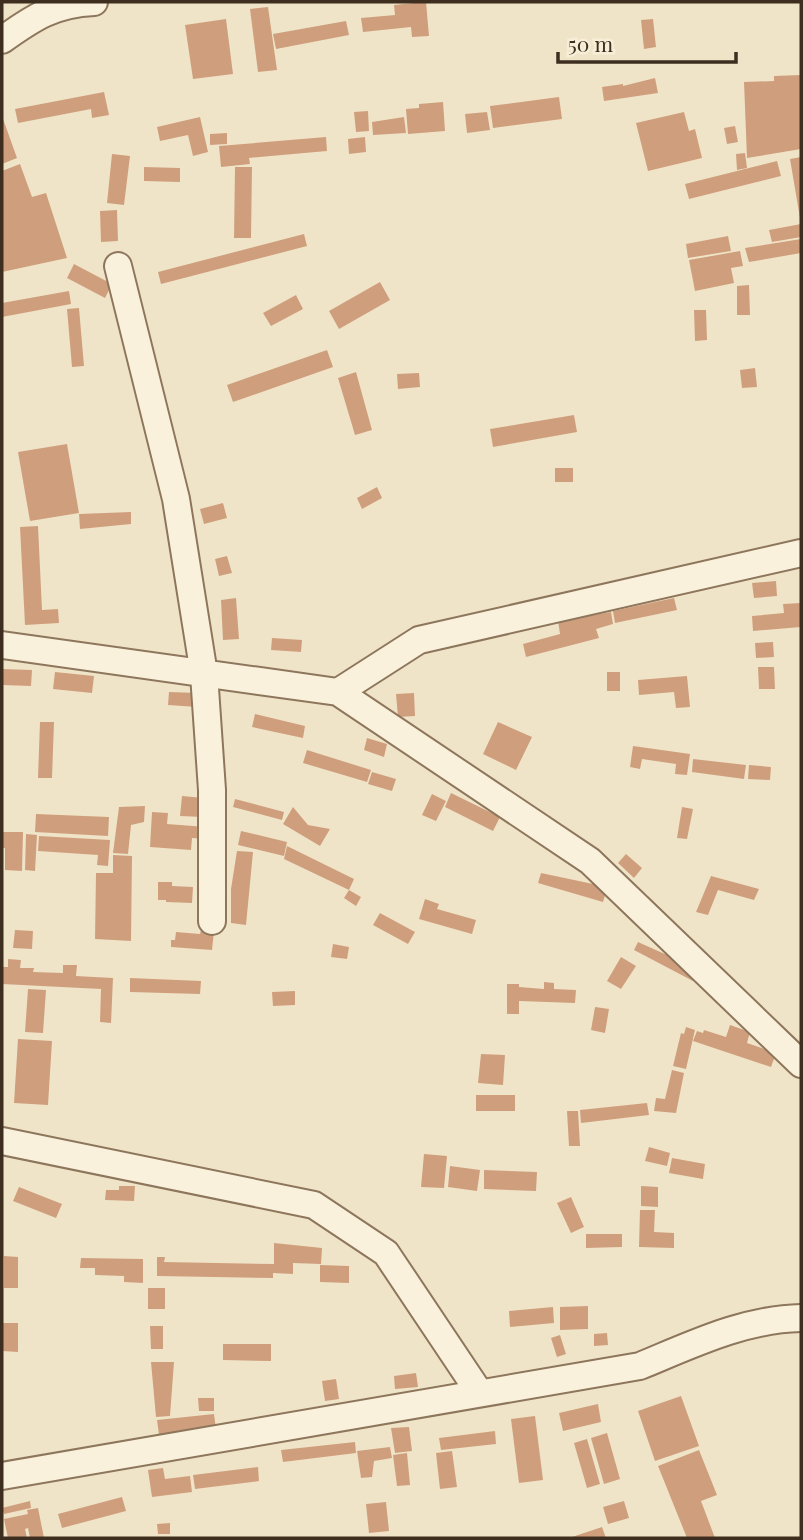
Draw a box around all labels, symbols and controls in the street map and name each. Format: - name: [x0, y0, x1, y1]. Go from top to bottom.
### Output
- scale bar: [558, 21, 736, 65]
- text: 50 m: [568, 29, 614, 57]

